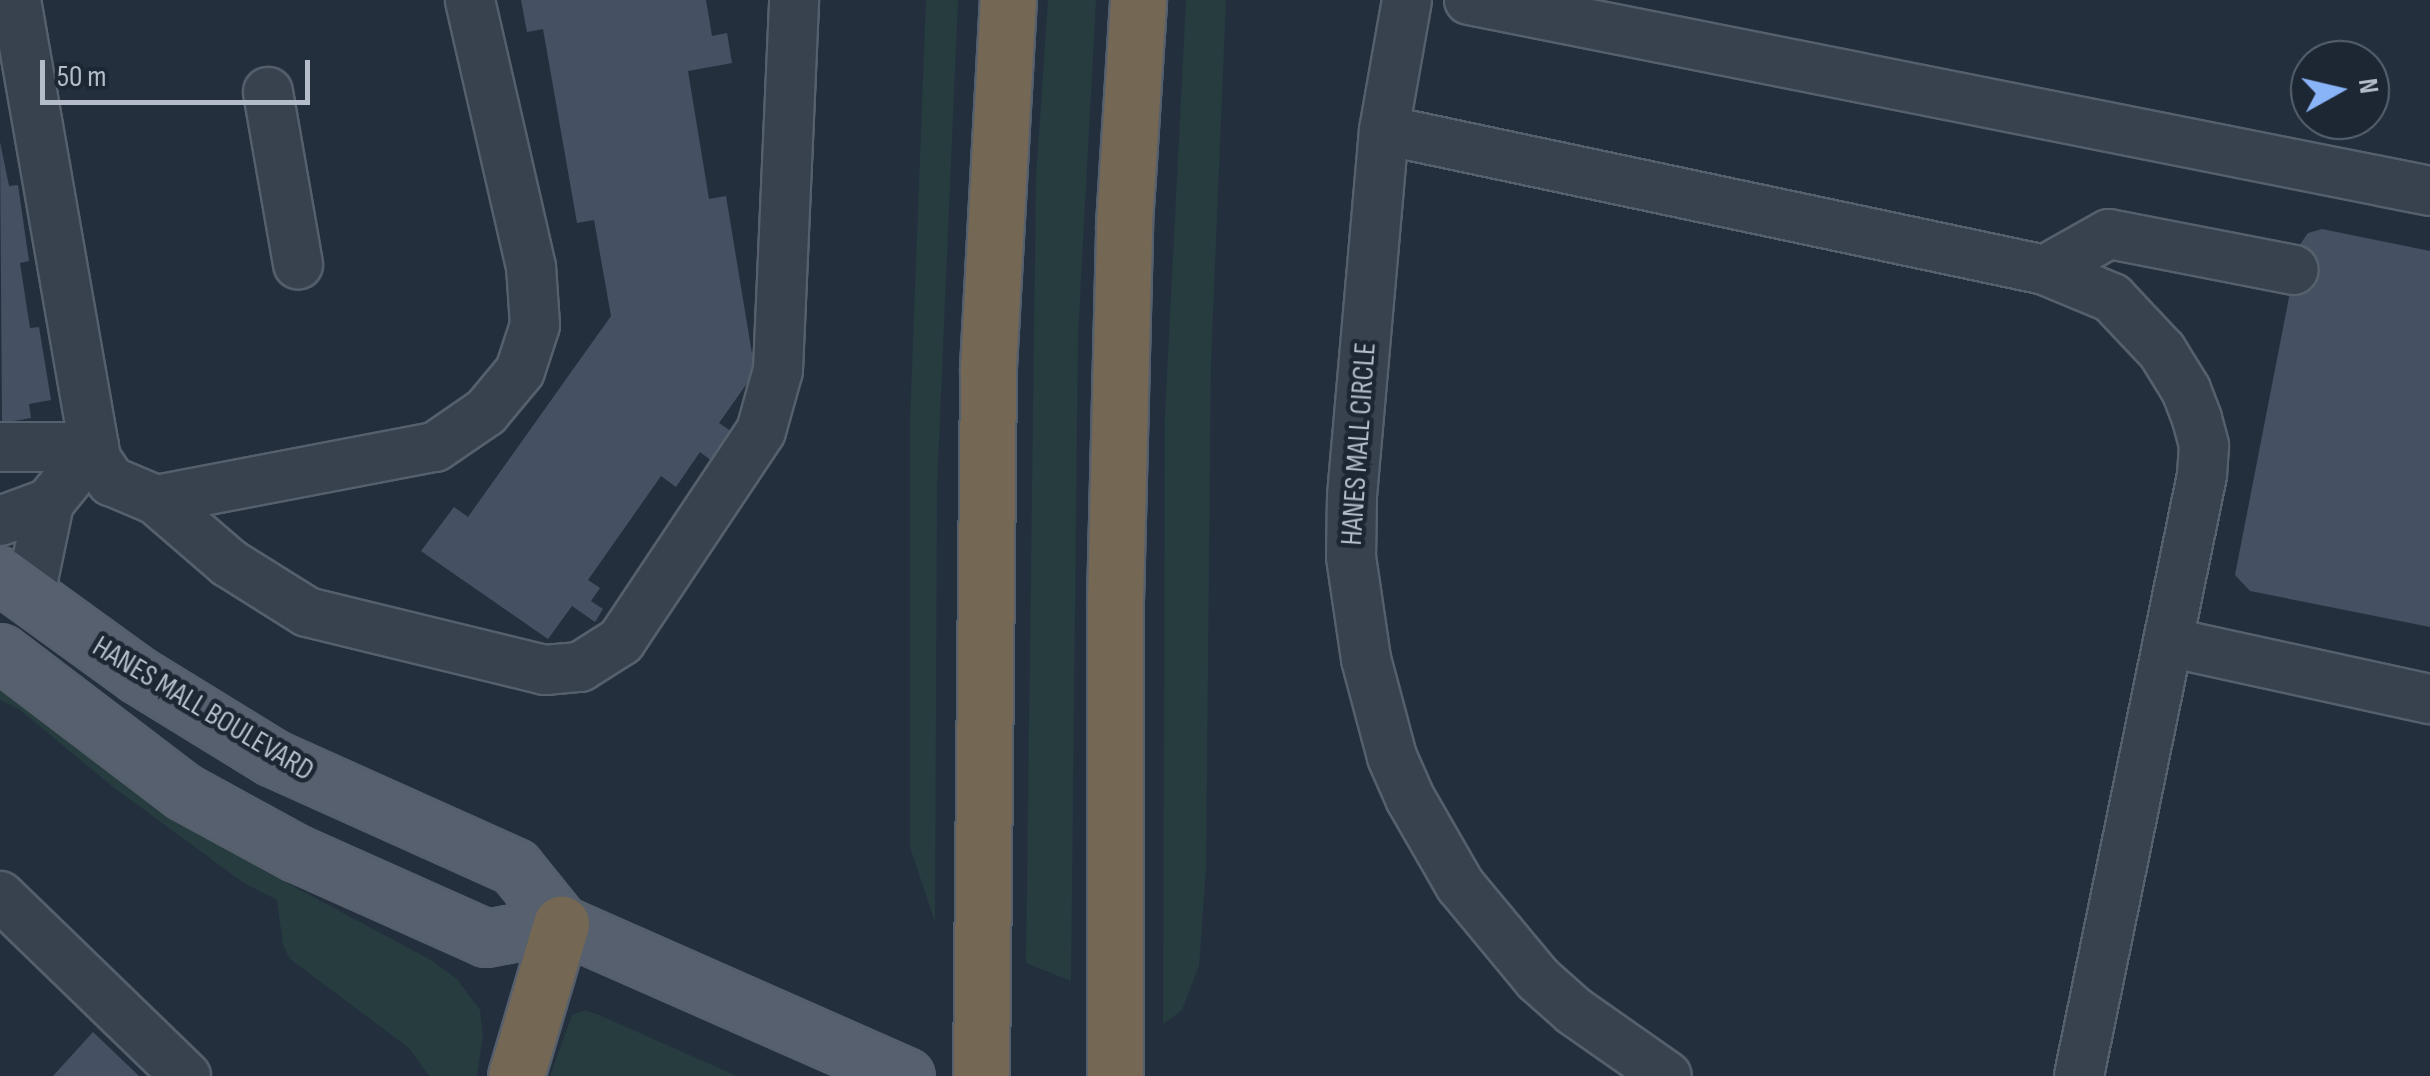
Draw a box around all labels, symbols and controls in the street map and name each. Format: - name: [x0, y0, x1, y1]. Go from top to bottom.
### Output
- scale bar: [45, 40, 315, 102]
- north arrow: [2290, 40, 2390, 140]
- text: 50 m: [57, 59, 106, 95]
- text: N: [2351, 76, 2386, 96]
- street label: HANES MALL CIRCLE: [1334, 341, 1384, 547]
- street label: HANES MALL BOULEVARD: [86, 629, 320, 789]

